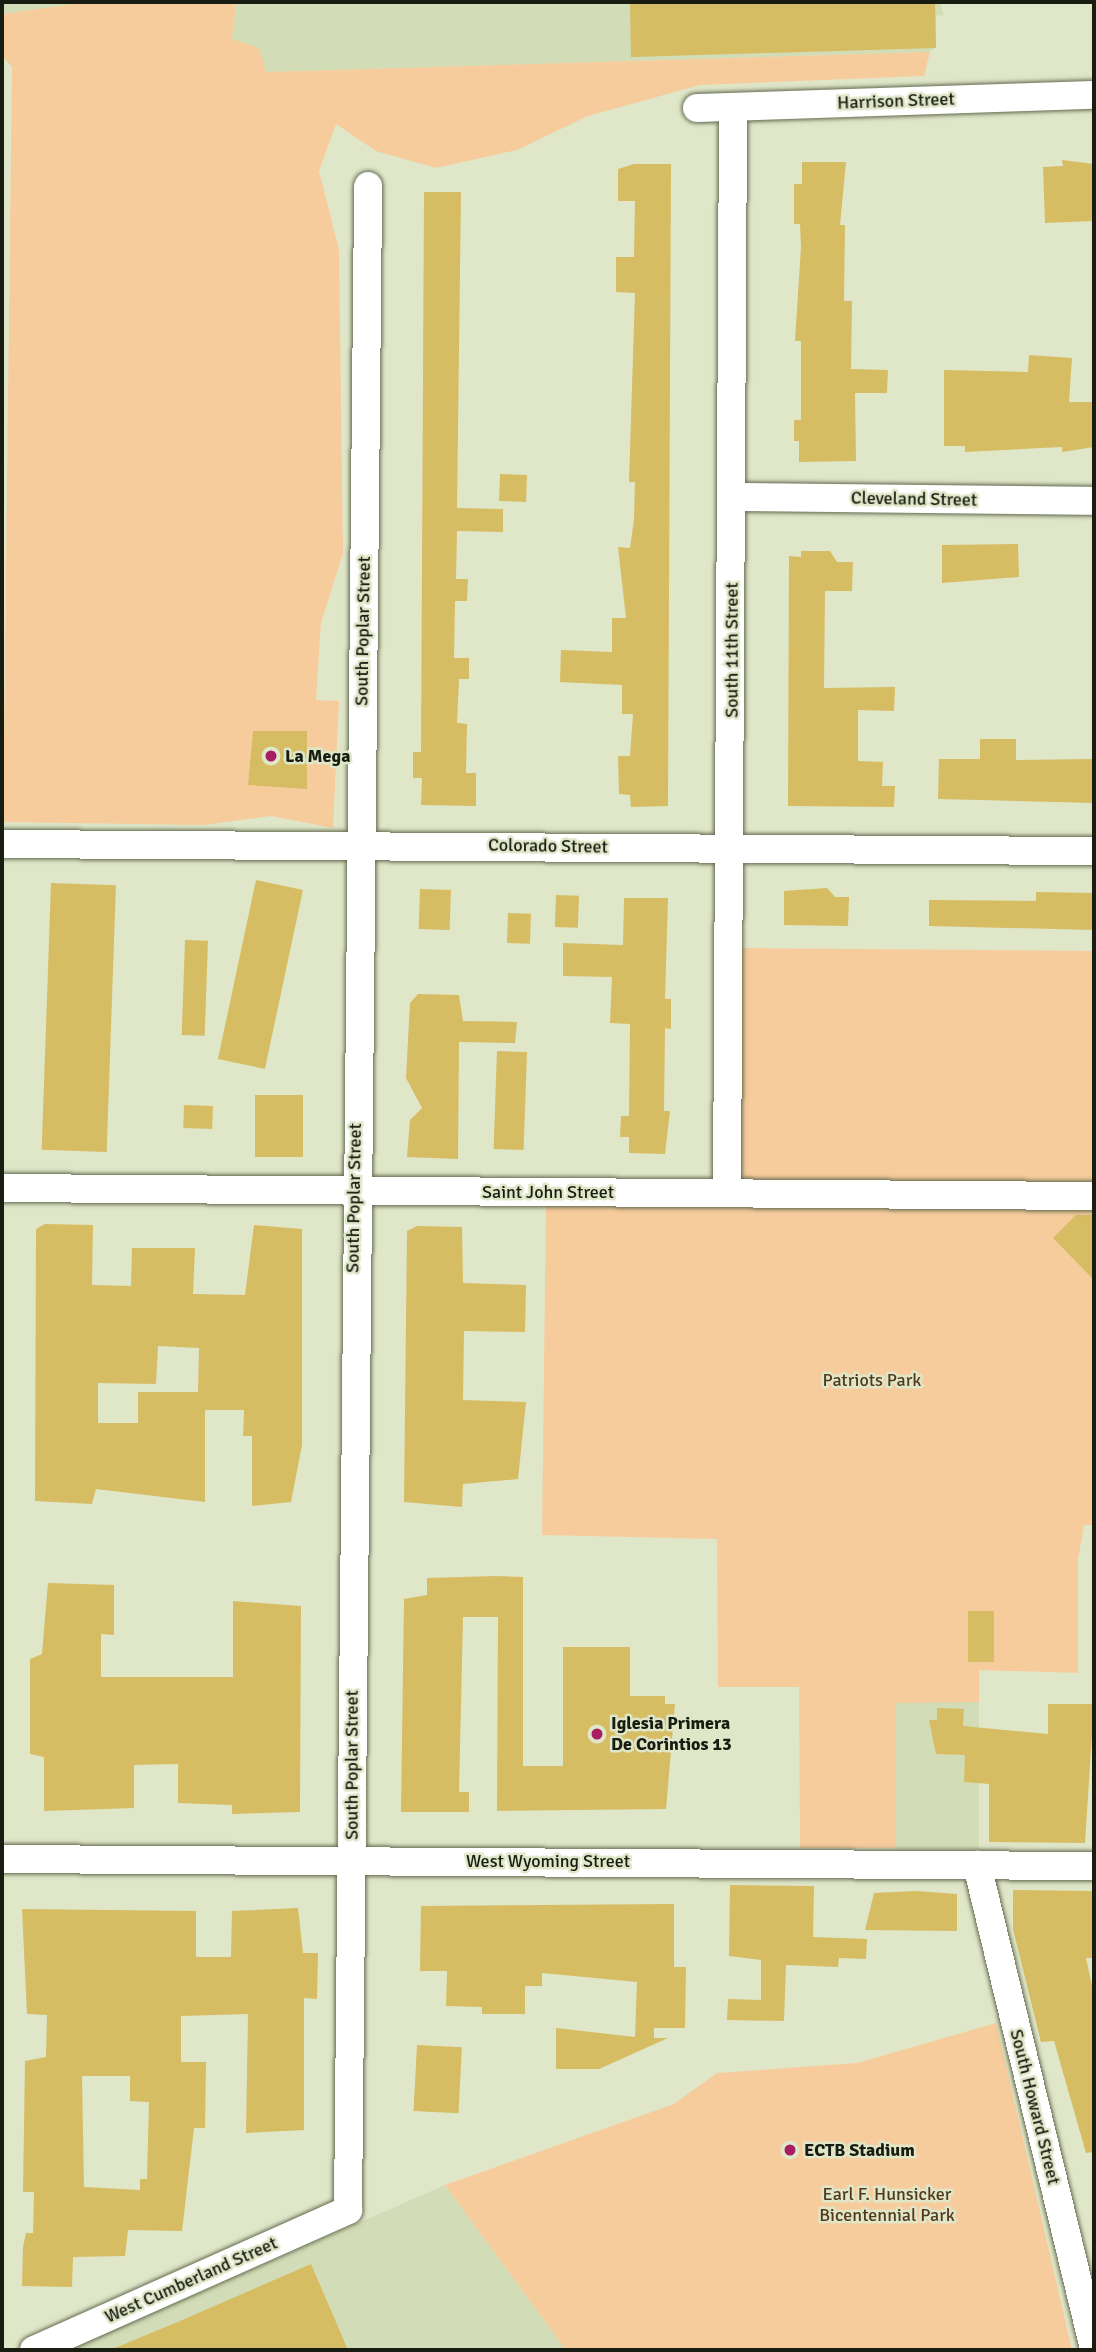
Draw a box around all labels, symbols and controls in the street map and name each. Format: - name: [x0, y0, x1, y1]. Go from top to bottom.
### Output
- street label: Harrison Street: [837, 88, 955, 114]
- street label: Cleveland Street: [851, 487, 977, 511]
- street label: South Poplar Street: [351, 556, 375, 706]
- street label: South 11th Street: [721, 582, 743, 718]
- place label: La Mega: [285, 745, 350, 767]
- marker: La Mega: [263, 748, 279, 764]
- street label: Colorado Street: [488, 834, 608, 858]
- street label: South Poplar Street: [342, 1123, 366, 1273]
- street label: Saint John Street: [482, 1181, 614, 1203]
- park label: Patriots Park: [823, 1369, 921, 1391]
- street label: South Poplar Street: [341, 1690, 363, 1840]
- place label: Iglesia Primera De Corintios 13: [611, 1713, 732, 1756]
- marker: Iglesia Primera De Corintios 13: [589, 1726, 605, 1742]
- street label: West Wyoming Street: [466, 1850, 630, 1872]
- street label: South Howard Street: [1005, 2027, 1065, 2187]
- place label: ECTB Stadium: [804, 2139, 915, 2161]
- marker: ECTB Stadium: [782, 2142, 798, 2158]
- park label: Earl F. Hunsicker Bicentennial Park: [819, 2184, 955, 2226]
- street label: West Cumberland Street: [101, 2232, 281, 2328]

